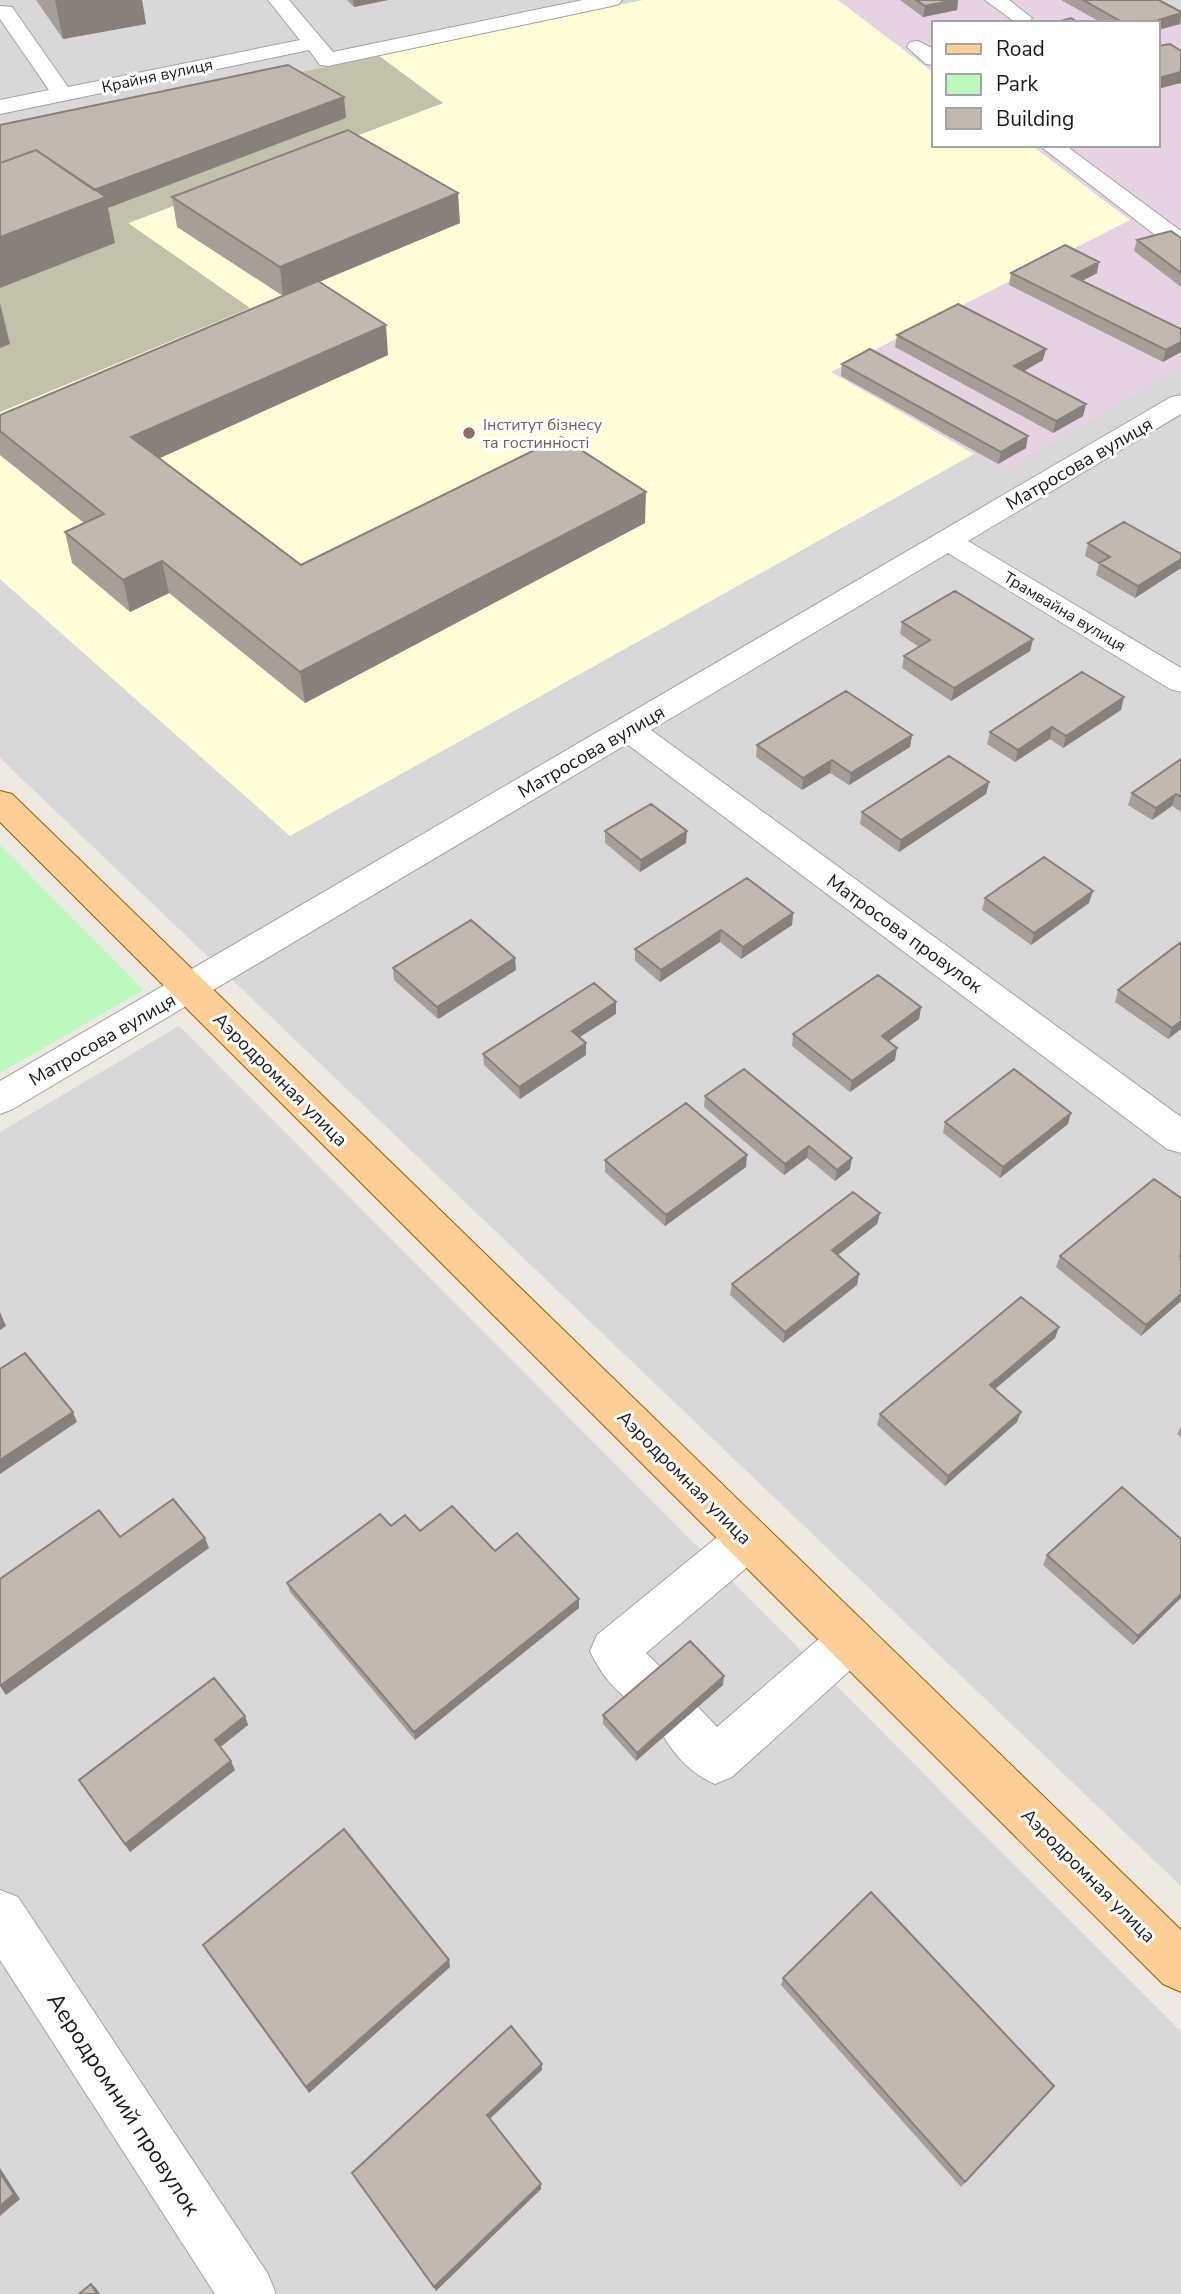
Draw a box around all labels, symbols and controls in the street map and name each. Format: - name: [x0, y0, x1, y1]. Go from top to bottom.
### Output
- legend: [932, 21, 1160, 147]
- text: Road: [996, 35, 1045, 63]
- street label: Крайня вулиця: [100, 53, 215, 99]
- text: Park: [996, 70, 1038, 98]
- text: Building: [996, 105, 1074, 133]
- street label: Матросова вулиця: [1001, 411, 1158, 517]
- place label: Інститут бізнесу та гостинності: [483, 414, 603, 454]
- marker: Інститут бізнесу та гостинності: [461, 425, 477, 441]
- street label: Трамвайна вулиця: [999, 567, 1130, 657]
- street label: Матросова вулиця: [513, 699, 670, 805]
- street label: Матросова провулок: [821, 868, 988, 999]
- street label: Матросова вулиця: [24, 987, 181, 1093]
- street label: Аэродромная улица: [207, 1007, 353, 1153]
- street label: Аэродромная улица: [611, 1405, 757, 1551]
- street label: Аэродромная улица: [1015, 1803, 1161, 1949]
- street label: Аеродромний провулок: [40, 1987, 208, 2222]

